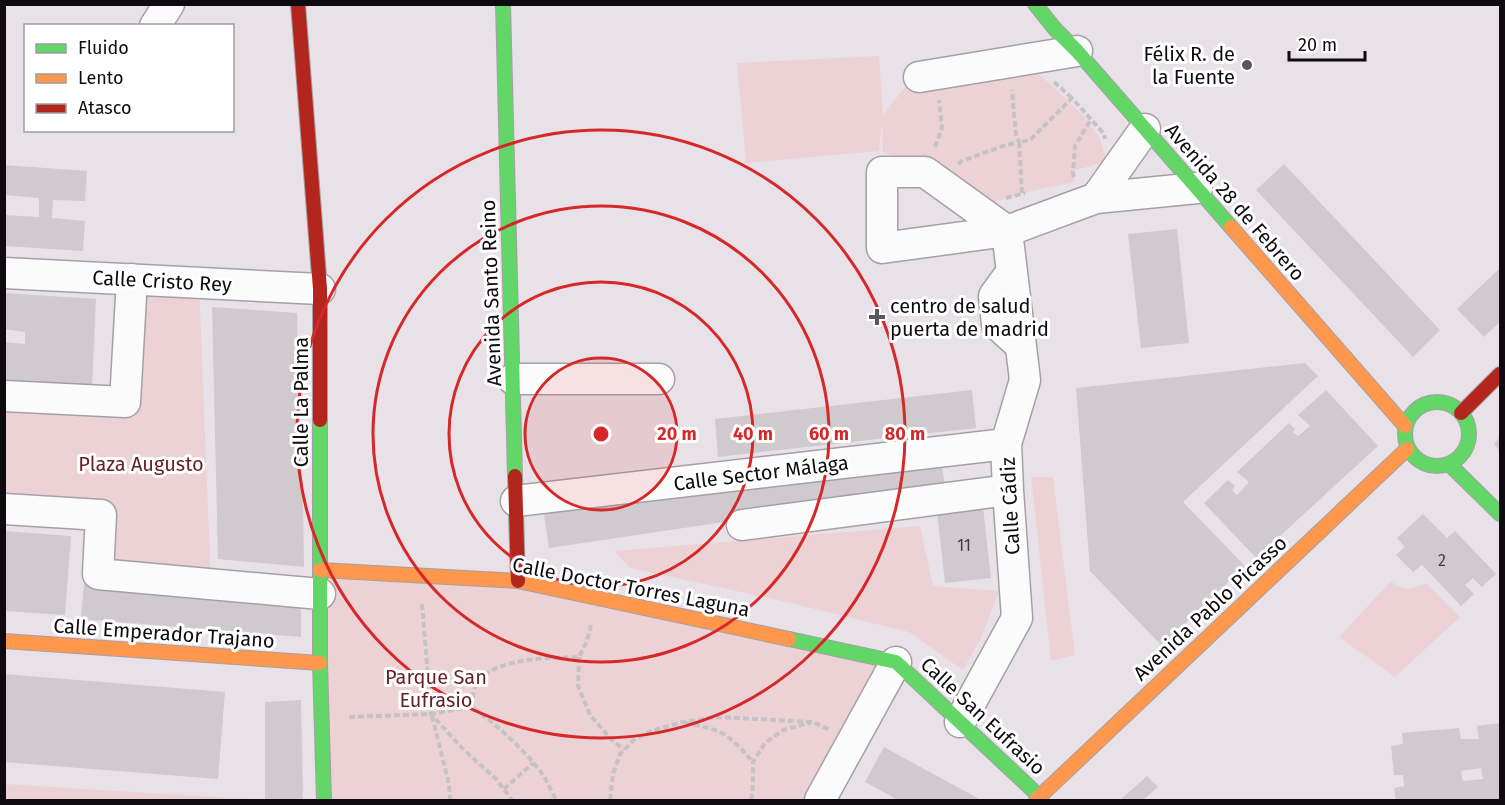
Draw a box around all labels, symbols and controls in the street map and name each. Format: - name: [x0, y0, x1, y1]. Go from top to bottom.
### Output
- legend: [24, 24, 234, 132]
- scale bar: [1289, 24, 1366, 62]
- text: 20 m: [1298, 34, 1337, 56]
- text: Fluido: [78, 37, 129, 59]
- place label: Félix R. de la Fuente: [1143, 42, 1235, 89]
- marker: Félix R. de la Fuente: [1240, 58, 1254, 72]
- text: Lento: [78, 67, 124, 89]
- text: Atasco: [78, 97, 131, 119]
- street label: Avenida 28 de Febrero: [1160, 118, 1310, 286]
- street label: Avenida Santo Reino: [476, 199, 506, 387]
- street label: Calle Cristo Rey: [92, 265, 232, 297]
- place label: centro de salud puerta de madrid: [890, 294, 1049, 341]
- marker: centro de salud puerta de madrid: [868, 308, 886, 326]
- street label: Calle La Palma: [289, 337, 313, 467]
- text: 20 m: [657, 423, 697, 445]
- text: 40 m: [733, 423, 773, 445]
- text: 60 m: [809, 423, 849, 445]
- text: 80 m: [885, 423, 925, 445]
- centre of rings: [591, 424, 611, 444]
- street label: Calle Sector Málaga: [672, 450, 850, 496]
- park label: Plaza Augusto: [78, 452, 204, 476]
- street label: Calle Cádiz: [995, 456, 1025, 555]
- street label: Avenida Pablo Picasso: [1128, 531, 1292, 685]
- house number: 11: [957, 536, 971, 555]
- house number: 2: [1438, 551, 1446, 570]
- street label: Calle Doctor Torres Laguna: [510, 552, 752, 622]
- street label: Calle Emperador Trajano: [53, 613, 275, 653]
- street label: Calle San Eufrasio: [916, 652, 1050, 780]
- park label: Parque San Eufrasio: [385, 665, 487, 712]

